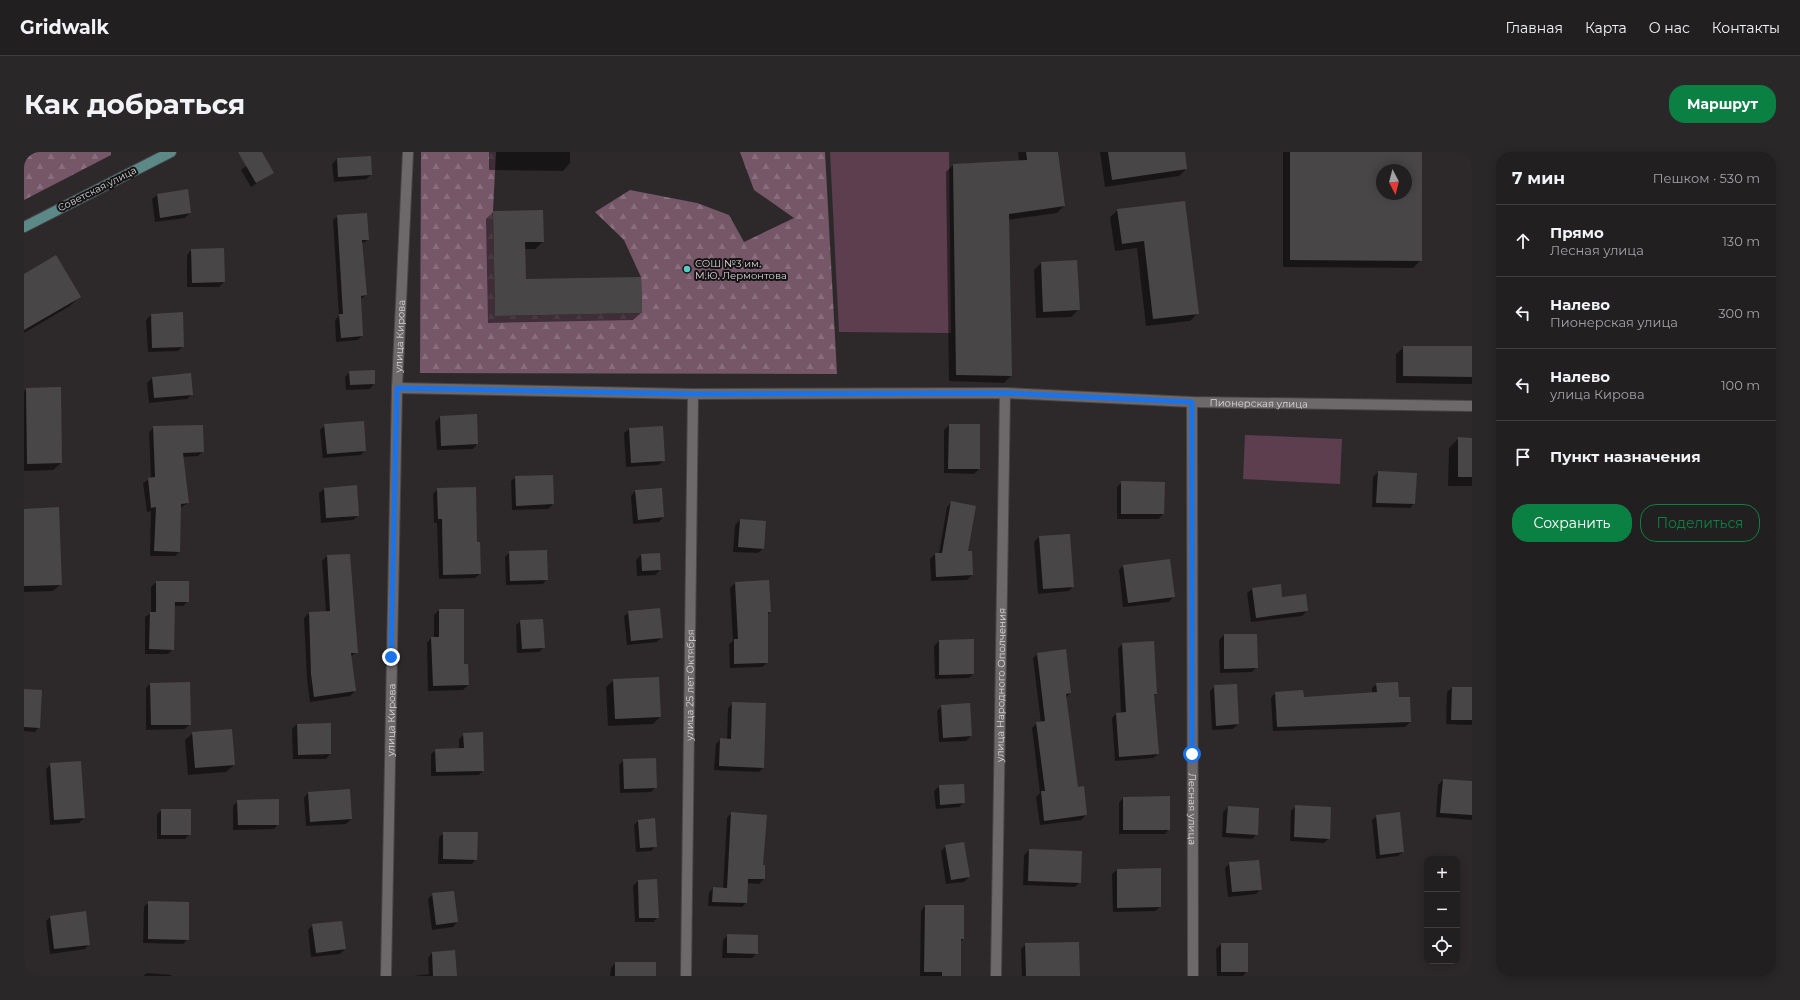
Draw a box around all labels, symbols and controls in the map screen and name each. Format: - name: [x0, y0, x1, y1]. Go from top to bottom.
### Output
- text: Gridwalk: [20, 16, 109, 39]
- text: Главная: [1505, 19, 1563, 37]
- text: Карта: [1585, 19, 1627, 37]
- text: О нас: [1649, 19, 1690, 37]
- text: Контакты: [1712, 19, 1780, 37]
- button: Маршрут: [1669, 85, 1776, 123]
- text: Как добраться: [24, 87, 245, 121]
- street label: Советская улица: [55, 163, 139, 215]
- north arrow: [1376, 164, 1412, 200]
- text: 7 мин: [1512, 168, 1565, 188]
- text: Пешком · 530 m: [1653, 170, 1760, 186]
- text: Прямо: [1550, 223, 1604, 242]
- icon: ahead: [1512, 230, 1534, 252]
- text: 130 m: [1722, 233, 1760, 249]
- text: Лесная улица: [1550, 242, 1644, 258]
- place label: СОШ №3 им. М.Ю. Лермонтова: [695, 257, 787, 282]
- marker: СОШ №3 им. М.Ю. Лермонтова: [682, 264, 692, 274]
- text: Налево: [1550, 295, 1610, 314]
- street label: улица Кирова: [391, 299, 408, 374]
- icon: left: [1512, 302, 1534, 324]
- text: 300 m: [1718, 305, 1760, 321]
- text: Пионерская улица: [1550, 314, 1678, 330]
- text: Налево: [1550, 367, 1610, 386]
- icon: left: [1512, 374, 1534, 396]
- text: 100 m: [1721, 377, 1760, 393]
- text: улица Кирова: [1550, 386, 1645, 402]
- street label: Пионерская улица: [1209, 396, 1308, 410]
- icon: arrive: [1512, 446, 1534, 468]
- text: Пункт назначения: [1550, 447, 1701, 466]
- button: Сохранить: [1512, 504, 1632, 542]
- button: Поделиться: [1640, 504, 1760, 542]
- street label: улица Народного Ополчения: [993, 608, 1008, 763]
- street label: улица 25 лет Октября: [682, 629, 697, 742]
- route end: [382, 648, 400, 666]
- street label: улица Кирова: [384, 683, 398, 758]
- route start: [1183, 745, 1201, 763]
- street label: Лесная улица: [1186, 773, 1199, 845]
- map controls: [1424, 856, 1460, 964]
- button: +: [1424, 856, 1460, 892]
- button: −: [1424, 892, 1460, 928]
- button: locate: [1424, 928, 1460, 964]

